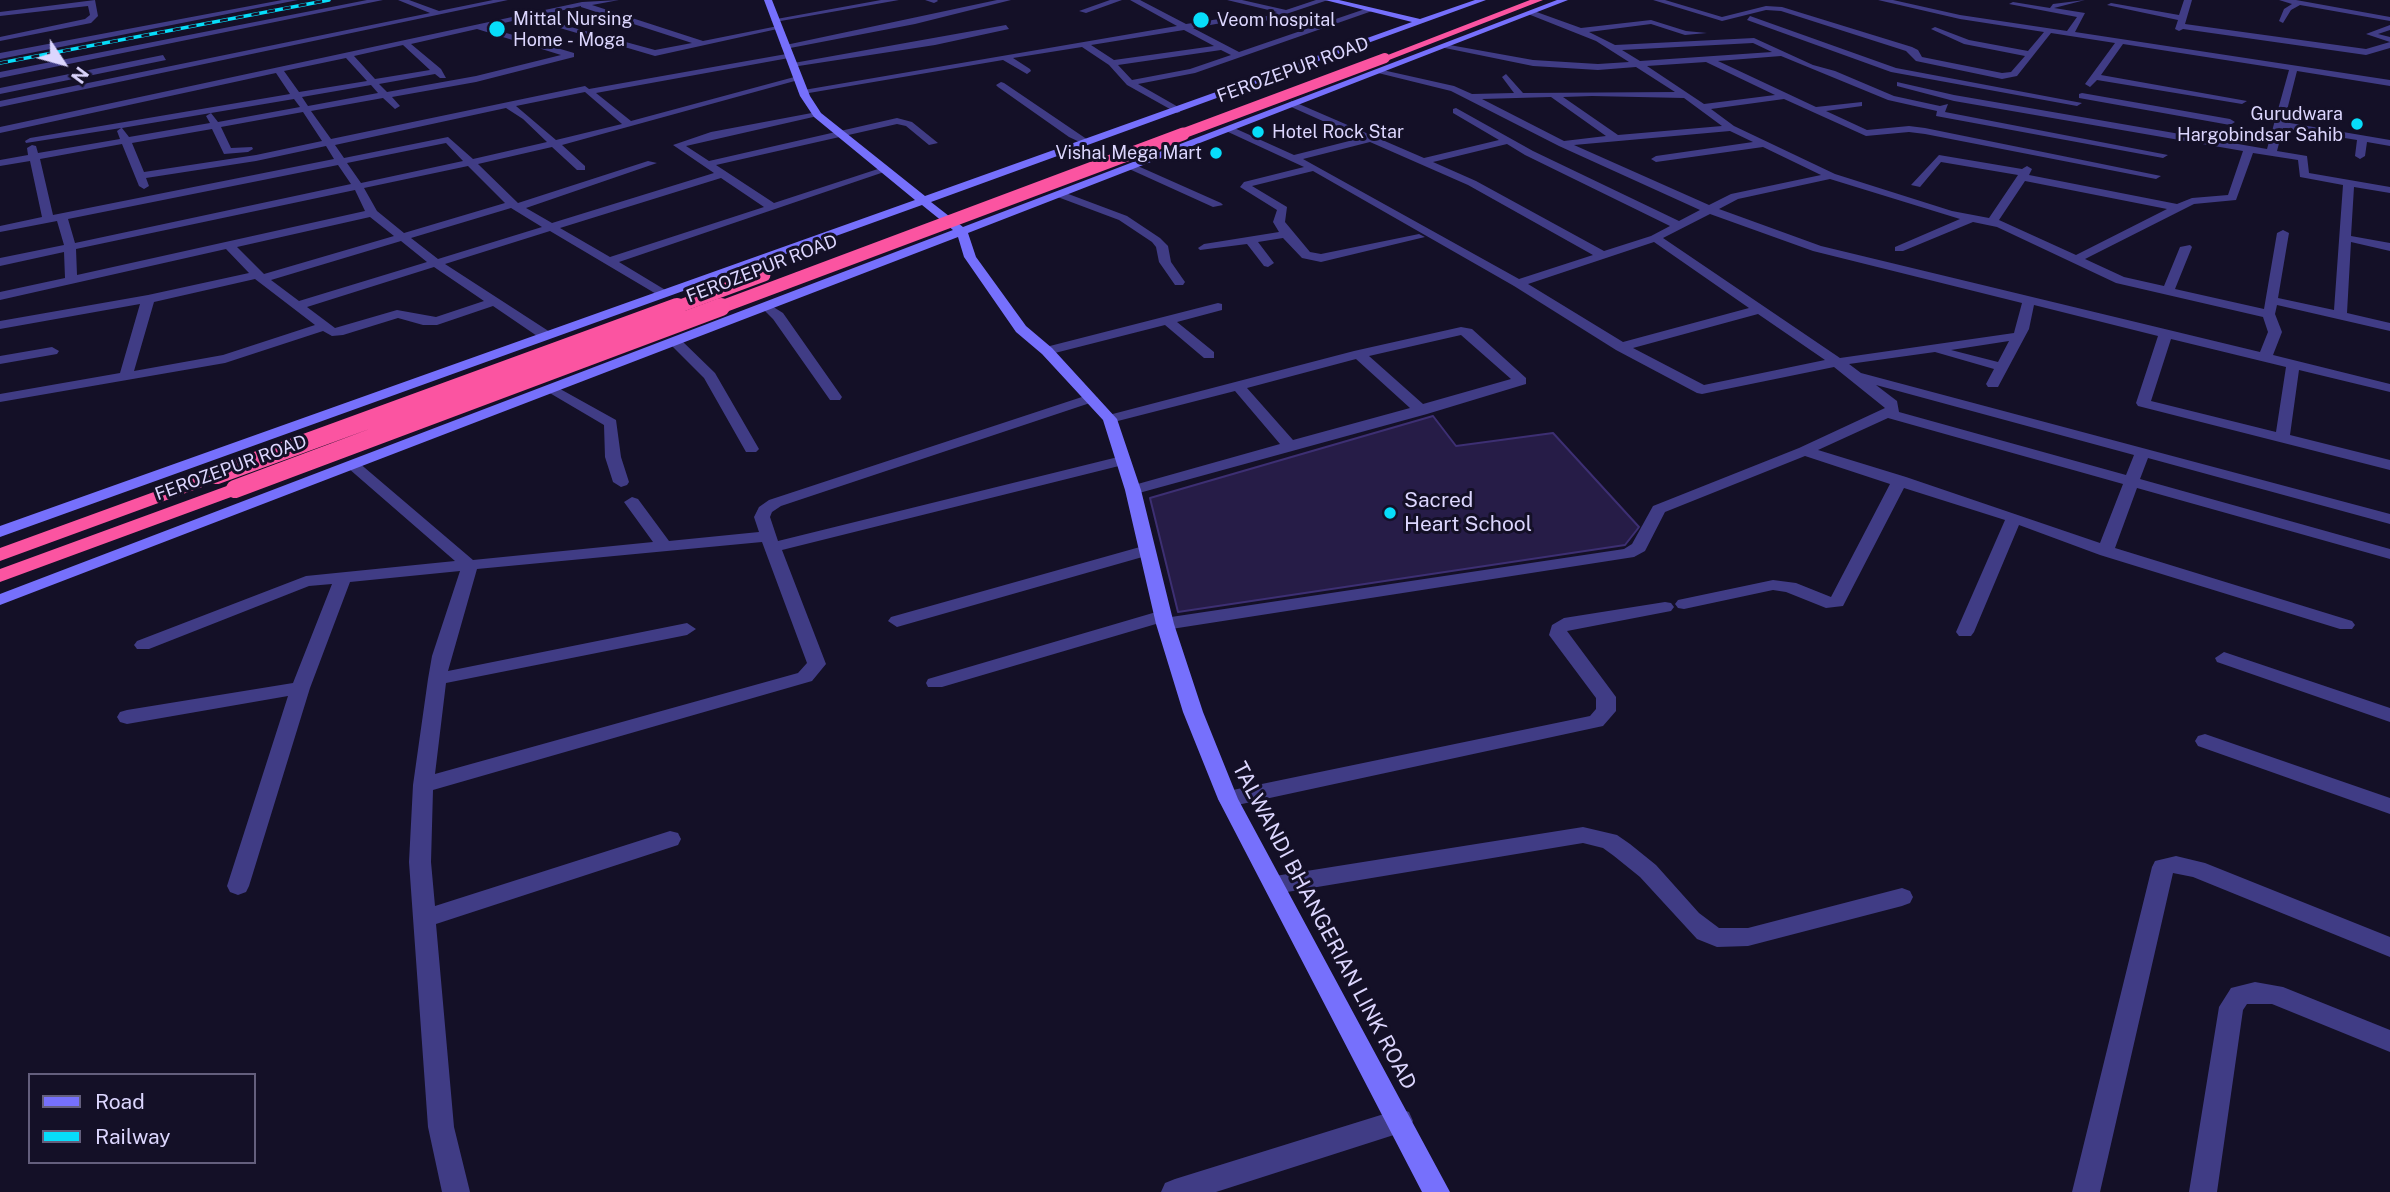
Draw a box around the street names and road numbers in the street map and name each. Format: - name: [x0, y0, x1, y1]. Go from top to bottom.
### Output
- street label: FEROZEPUR ROAD: [1214, 32, 1372, 108]
- street label: FEROZEPUR ROAD: [683, 230, 841, 308]
- street label: FEROZEPUR ROAD: [152, 430, 310, 506]
- street label: TALWANDI BHANGERIAN LINK ROAD: [1227, 758, 1421, 1094]

